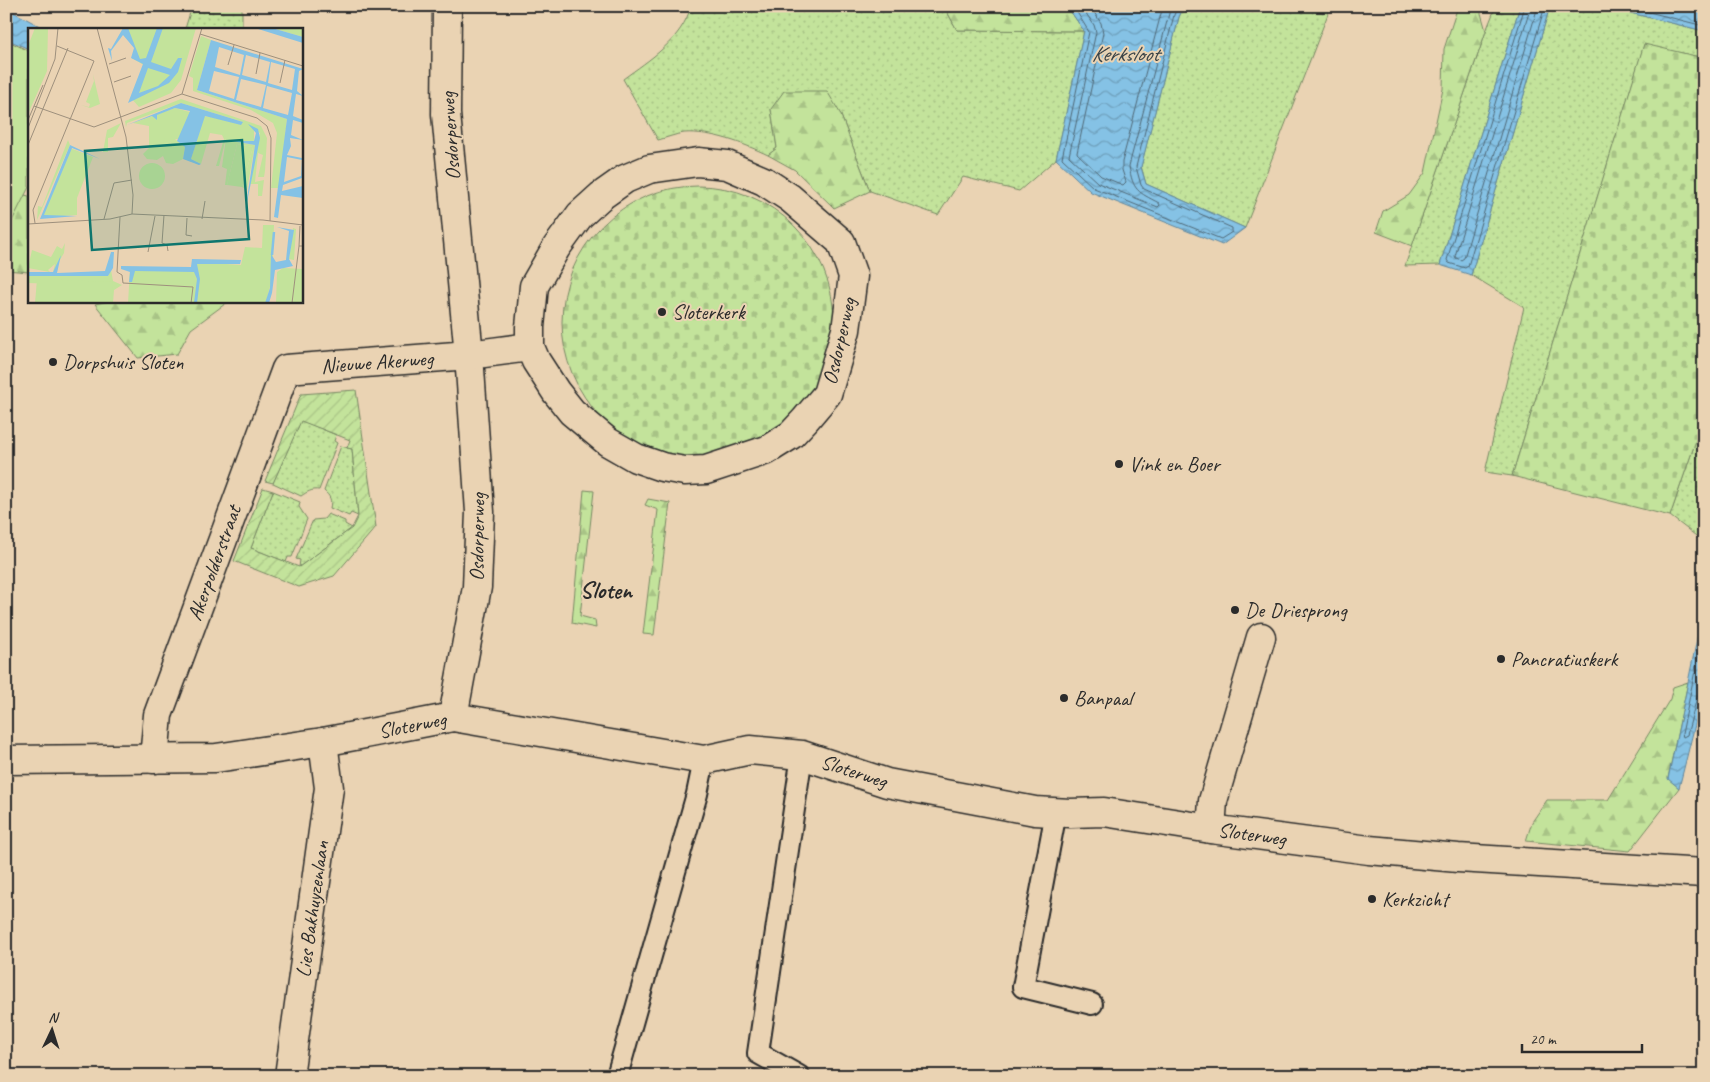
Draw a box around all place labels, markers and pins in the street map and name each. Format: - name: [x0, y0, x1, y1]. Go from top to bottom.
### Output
- place label: Sloterkerk: [672, 299, 746, 325]
- marker: Sloterkerk: [656, 306, 668, 318]
- place label: Dorpshuis Sloten: [63, 349, 184, 375]
- marker: Dorpshuis Sloten: [47, 356, 59, 368]
- place label: Vink en Boer: [1129, 451, 1222, 477]
- marker: Vink en Boer: [1113, 458, 1125, 470]
- place label: De Driesprong: [1245, 597, 1348, 623]
- marker: De Driesprong: [1229, 604, 1241, 616]
- place label: Pancratiuskerk: [1511, 646, 1619, 672]
- marker: Pancratiuskerk: [1495, 653, 1507, 665]
- place label: Banpaal: [1074, 685, 1136, 711]
- marker: Banpaal: [1058, 692, 1070, 704]
- place label: Kerkzicht: [1382, 886, 1451, 912]
- marker: Kerkzicht: [1366, 893, 1378, 905]

